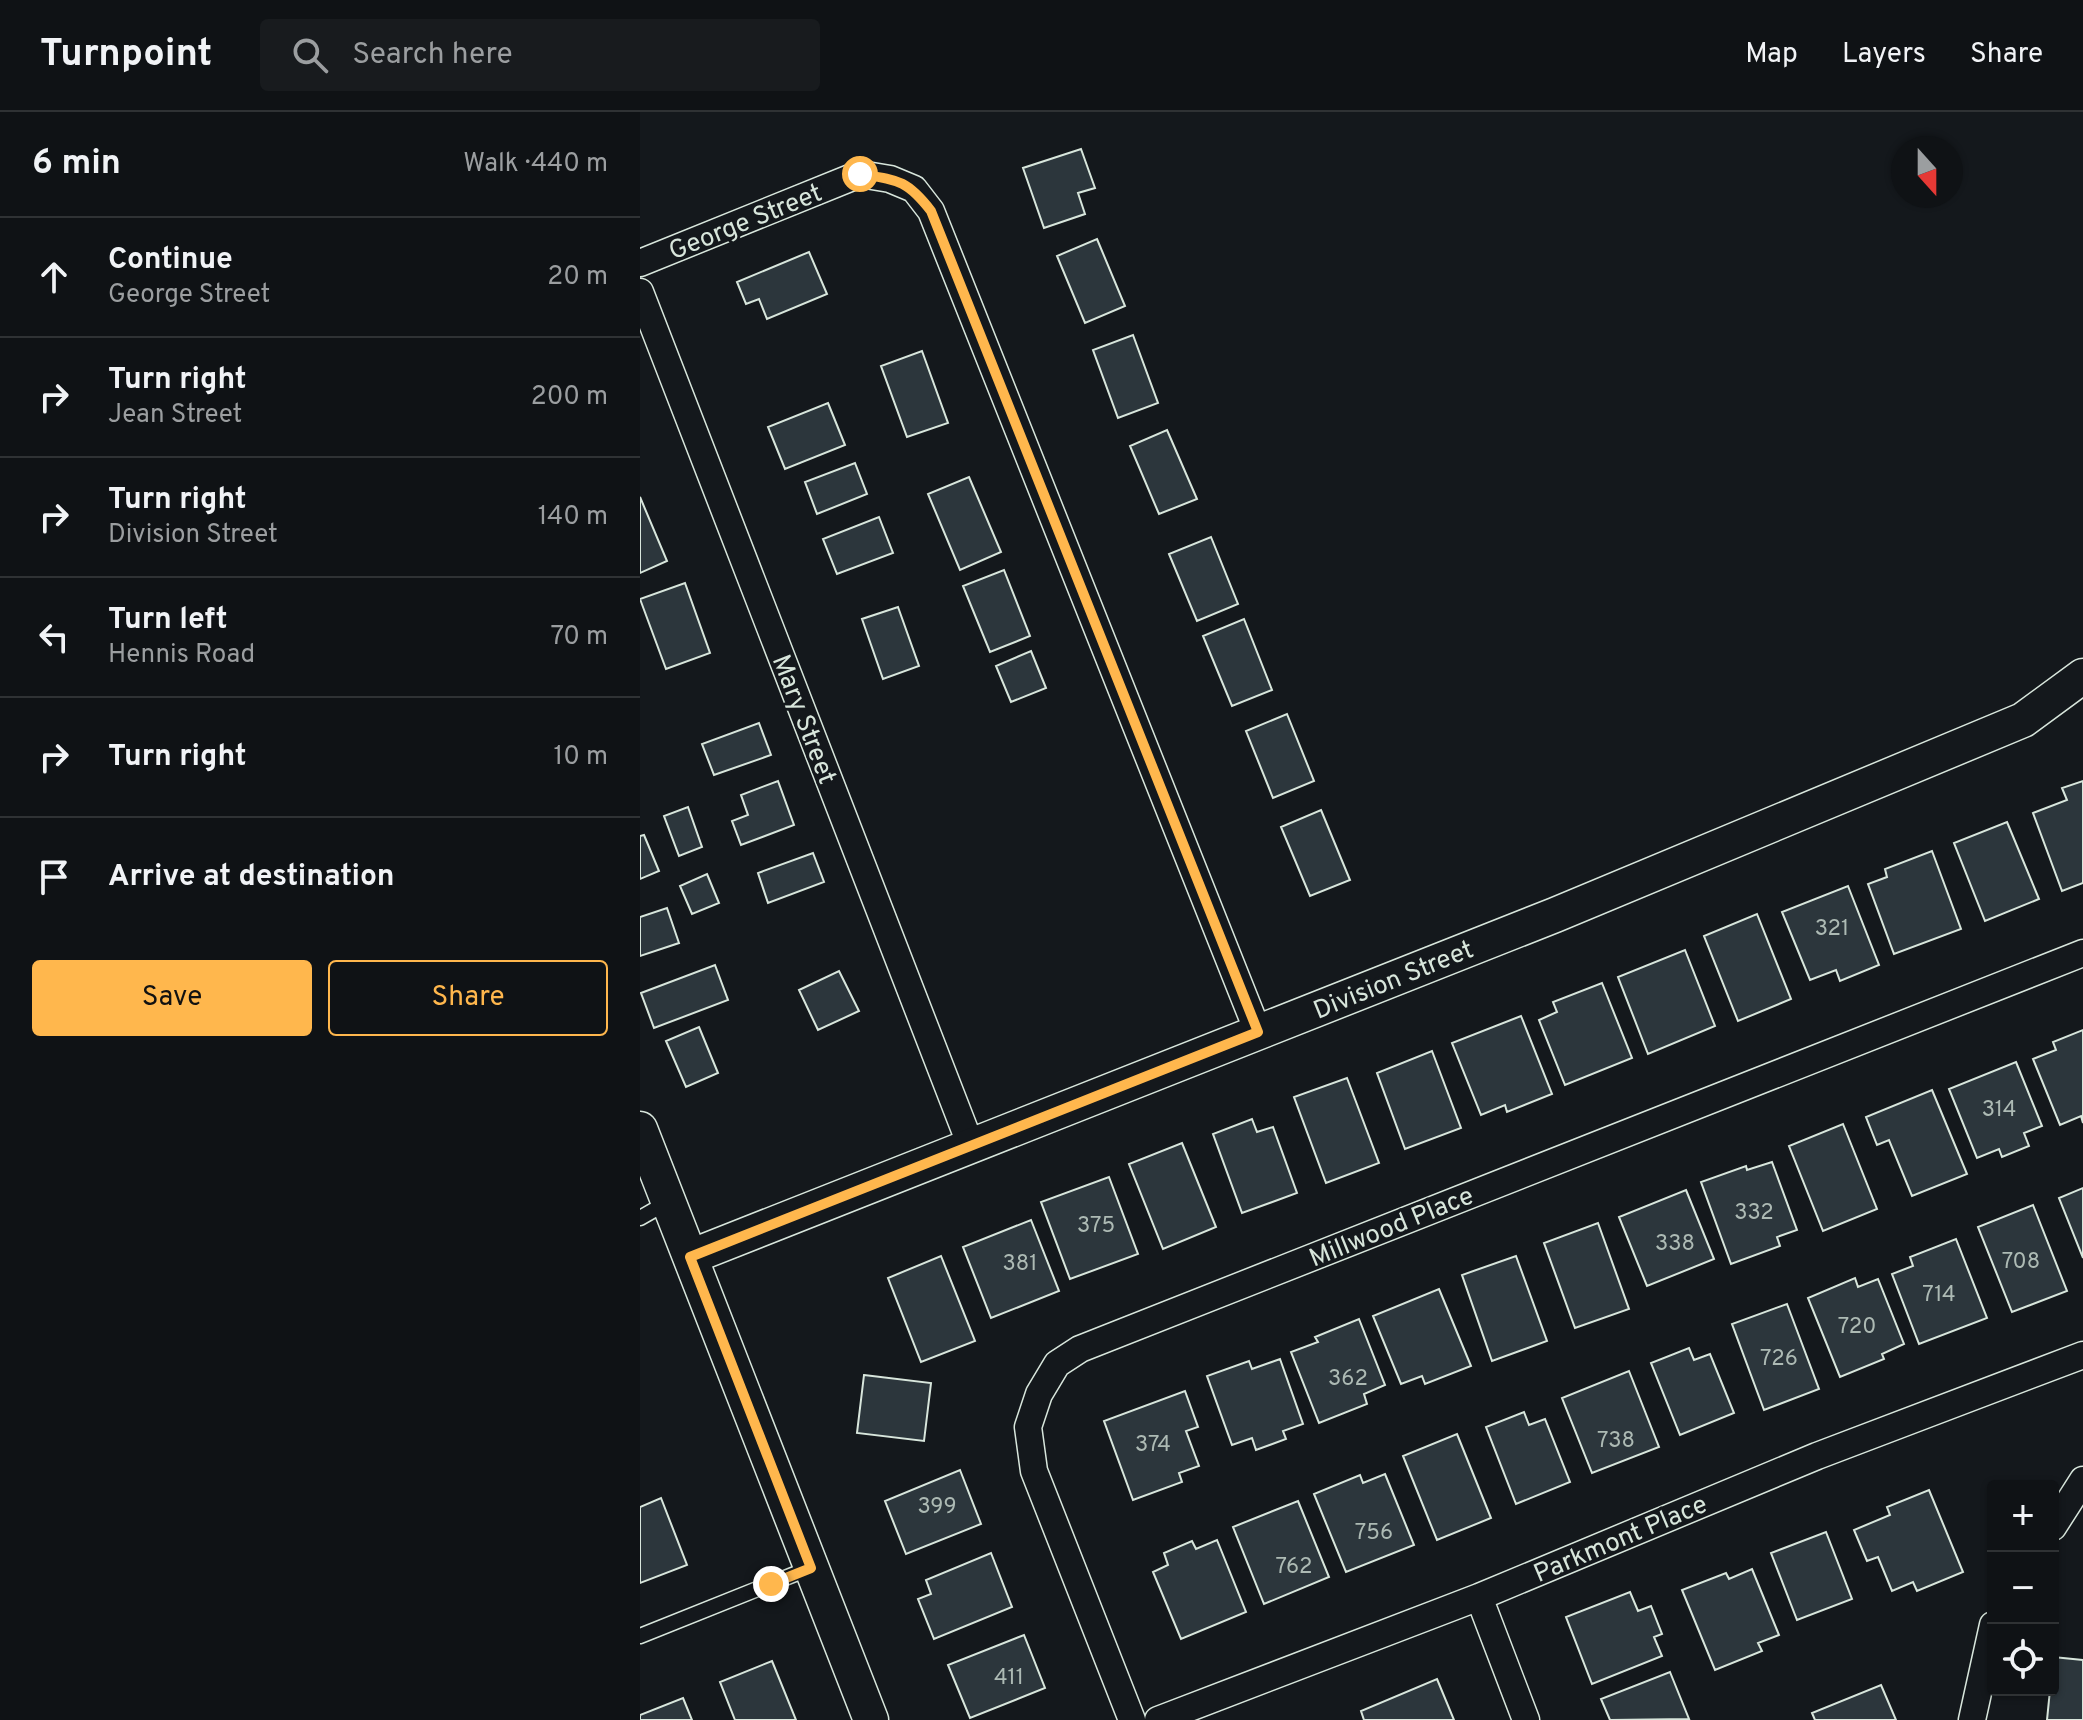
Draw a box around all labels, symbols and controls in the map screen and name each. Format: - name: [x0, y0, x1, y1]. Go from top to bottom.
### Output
- search box: [260, 19, 820, 91]
- text: Turnpoint: [40, 31, 212, 80]
- icon: search: [288, 33, 332, 77]
- text: Search here: [352, 37, 513, 74]
- text: Map: [1745, 37, 1798, 73]
- text: Layers: [1842, 37, 1926, 73]
- text: Share: [1970, 37, 2043, 73]
- north arrow: [1891, 136, 1963, 208]
- text: 6 min: [32, 143, 121, 186]
- text: Walk · 440 m: [463, 148, 608, 181]
- route start: [842, 156, 878, 192]
- street label: George Street: [664, 178, 827, 269]
- text: Continue: [108, 242, 233, 279]
- icon: ahead: [32, 255, 76, 299]
- text: 20 m: [547, 261, 608, 294]
- text: George Street: [108, 279, 270, 312]
- text: Turn right: [108, 362, 246, 399]
- icon: right: [32, 375, 76, 419]
- text: 200 m: [531, 381, 608, 414]
- text: Jean Street: [108, 399, 242, 432]
- text: Turn right: [108, 482, 246, 519]
- icon: right: [32, 495, 76, 539]
- text: 140 m: [538, 501, 608, 534]
- text: Division Street: [108, 519, 278, 552]
- text: Turn left: [108, 602, 228, 639]
- icon: left: [32, 615, 76, 659]
- text: 70 m: [550, 621, 608, 654]
- text: Hennis Road: [108, 639, 255, 672]
- street label: Mary Street: [763, 651, 842, 789]
- icon: right: [32, 735, 76, 779]
- text: Turn right: [108, 739, 246, 776]
- text: 10 m: [553, 741, 608, 774]
- icon: arrive: [32, 855, 76, 899]
- text: Arrive at destination: [108, 859, 394, 896]
- house number: 321: [1815, 916, 1849, 943]
- street label: Division Street: [1309, 934, 1479, 1028]
- button: Save: [32, 960, 312, 1036]
- button: Share: [328, 960, 608, 1036]
- house number: 314: [1982, 1097, 2016, 1124]
- street label: Millwood Place: [1305, 1180, 1479, 1276]
- house number: 332: [1734, 1200, 1774, 1227]
- house number: 375: [1077, 1213, 1115, 1240]
- house number: 338: [1655, 1231, 1695, 1258]
- house number: 708: [2002, 1249, 2040, 1276]
- house number: 381: [1003, 1251, 1037, 1278]
- house number: 714: [1922, 1282, 1956, 1309]
- house number: 720: [1838, 1314, 1876, 1341]
- house number: 726: [1760, 1346, 1798, 1373]
- house number: 362: [1328, 1366, 1368, 1393]
- house number: 738: [1597, 1428, 1635, 1455]
- house number: 374: [1135, 1432, 1171, 1459]
- map controls: [1987, 1480, 2059, 1696]
- button: +: [1987, 1480, 2059, 1552]
- street label: Parkmont Place: [1529, 1489, 1713, 1592]
- house number: 399: [917, 1494, 957, 1521]
- house number: 756: [1355, 1520, 1393, 1547]
- button: −: [1987, 1552, 2059, 1624]
- house number: 762: [1276, 1554, 1312, 1581]
- route end: [753, 1566, 789, 1602]
- button: locate: [1987, 1624, 2059, 1696]
- house number: 411: [994, 1665, 1024, 1692]

